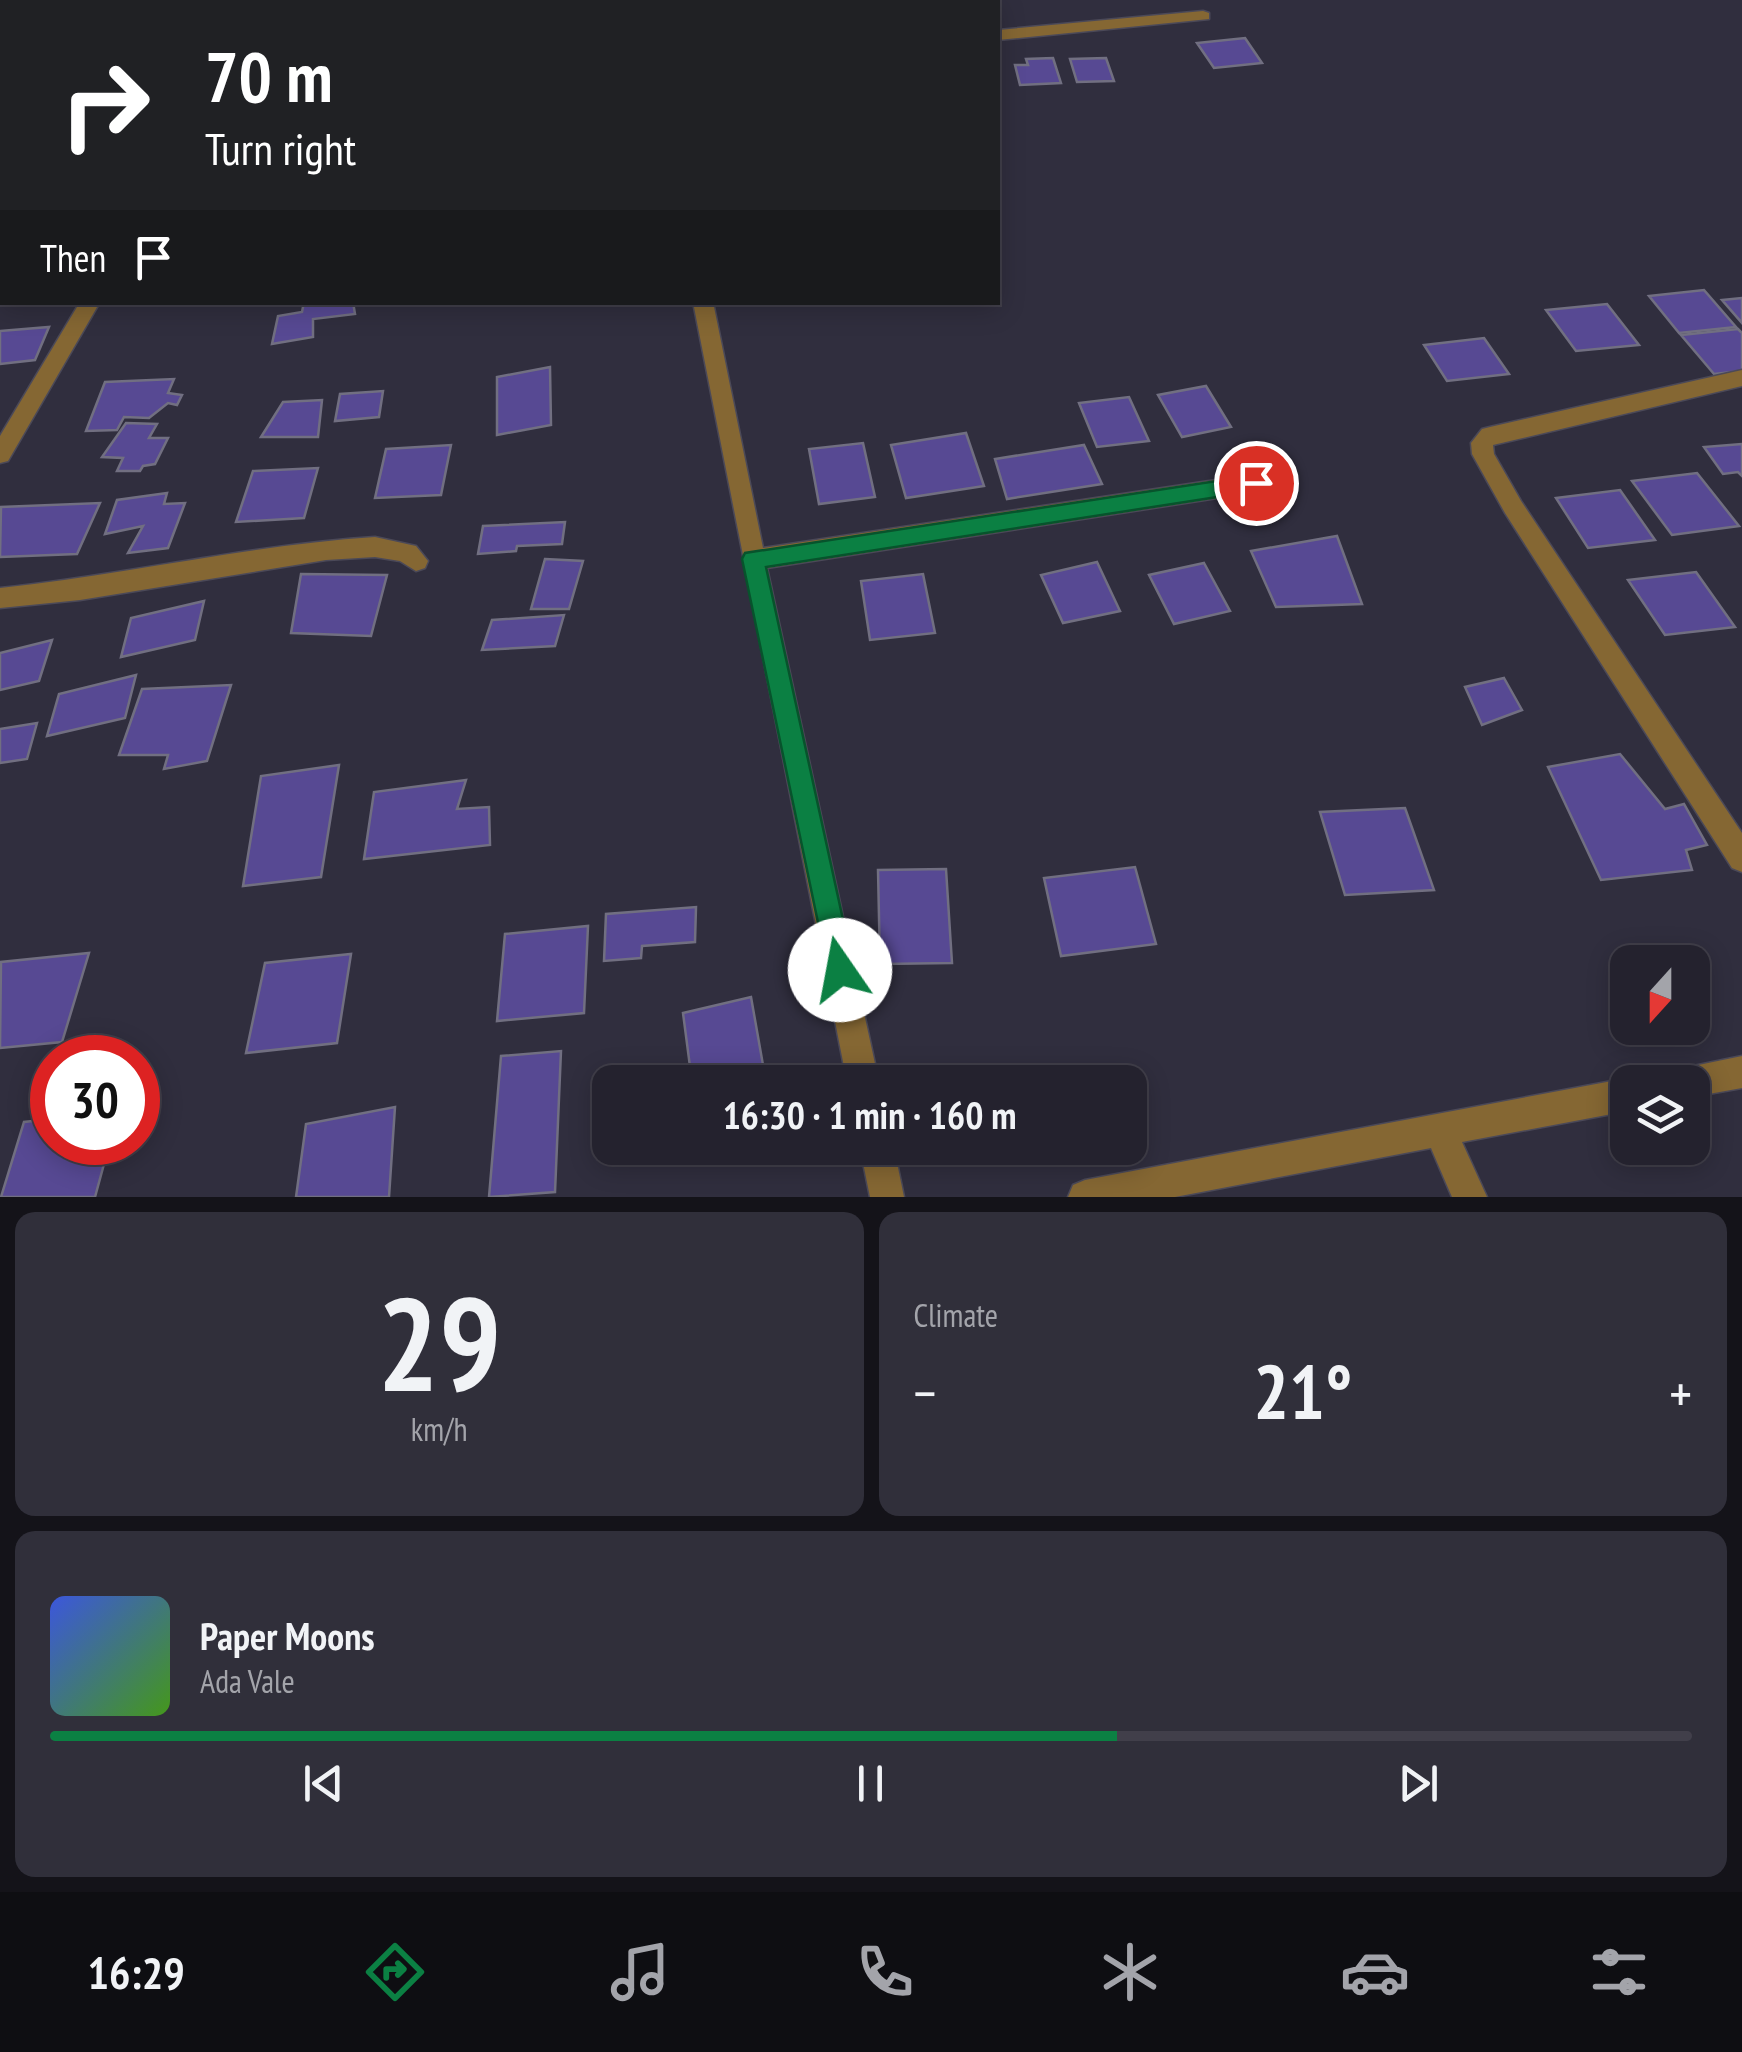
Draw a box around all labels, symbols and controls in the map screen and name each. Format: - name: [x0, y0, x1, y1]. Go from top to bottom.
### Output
- text: 70 m: [205, 31, 333, 121]
- icon: right: [40, 40, 170, 170]
- text: Turn right: [205, 119, 356, 177]
- icon: arrive: [126, 230, 181, 285]
- text: Then: [40, 233, 106, 282]
- pin: [1214, 441, 1299, 526]
- icon: arrive: [1229, 456, 1284, 511]
- position arrow: [788, 918, 892, 1022]
- north arrow: [1610, 945, 1710, 1045]
- map controls: [1610, 945, 1710, 1165]
- speed limit sign: 30: [30, 1035, 160, 1165]
- button: layers: [1610, 1065, 1710, 1165]
- text: 16:30 · 1 min · 160 m: [723, 1090, 1016, 1139]
- text: 29: [377, 1259, 501, 1427]
- text: Climate: [914, 1294, 998, 1336]
- text: 21°: [1253, 1343, 1352, 1440]
- text: −: [914, 1357, 936, 1428]
- text: +: [1669, 1357, 1692, 1428]
- text: km/h: [411, 1408, 468, 1450]
- text: Paper Moons: [200, 1611, 375, 1660]
- text: Ada Vale: [200, 1660, 295, 1702]
- icon: previous: [296, 1756, 351, 1811]
- icon: pause: [843, 1756, 898, 1811]
- icon: next: [1391, 1756, 1446, 1811]
- icon: directions: [360, 1937, 430, 2007]
- icon: music: [605, 1937, 675, 2007]
- icon: phone: [850, 1937, 920, 2007]
- icon: climate: [1095, 1937, 1165, 2007]
- icon: car: [1340, 1937, 1410, 2007]
- icon: filters: [1584, 1937, 1654, 2007]
- text: 16:29: [87, 1943, 185, 2001]

